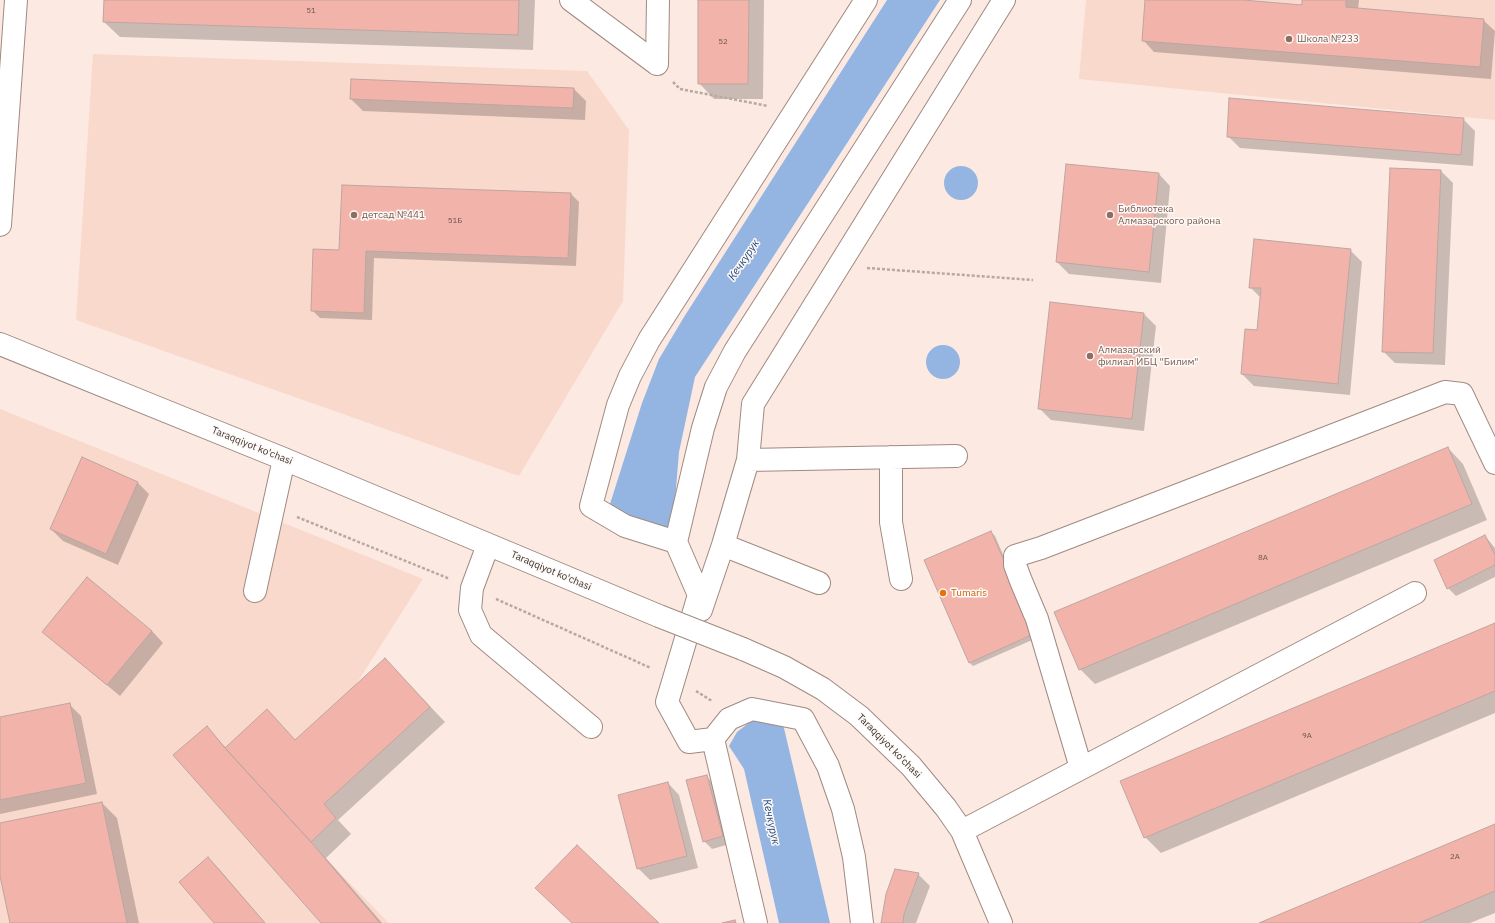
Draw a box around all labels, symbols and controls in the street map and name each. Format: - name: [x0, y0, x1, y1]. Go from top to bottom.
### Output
- house number: 51: [306, 6, 316, 16]
- place label: Школа №233: [1297, 33, 1359, 45]
- marker: Школа №233: [1284, 34, 1294, 44]
- house number: 52: [718, 37, 728, 47]
- place label: Библиотека Алмазарского района: [1118, 203, 1221, 226]
- place label: детсад №441: [362, 209, 425, 221]
- marker: детсад №441: [349, 210, 359, 220]
- marker: Библиотека Алмазарского района: [1105, 210, 1115, 220]
- house number: 51Б: [448, 216, 462, 226]
- water label: Кечкурук: [726, 237, 762, 283]
- place label: Алмазарский филиал ИБЦ "Билим": [1098, 344, 1199, 368]
- marker: Алмазарский филиал ИБЦ "Билим": [1085, 351, 1095, 361]
- street label: Taraqqiyot ko'chasi: [210, 424, 294, 468]
- street label: Taraqqiyot ko'chasi: [509, 549, 593, 593]
- house number: 8A: [1258, 553, 1268, 563]
- place label: Tumaris: [951, 587, 987, 599]
- marker: Tumaris: [938, 588, 948, 598]
- street label: Taraqqiyot ko'chasi: [854, 711, 924, 781]
- house number: 9A: [1302, 731, 1312, 741]
- water label: Кечкурук: [760, 798, 782, 846]
- house number: 2A: [1450, 852, 1460, 862]

